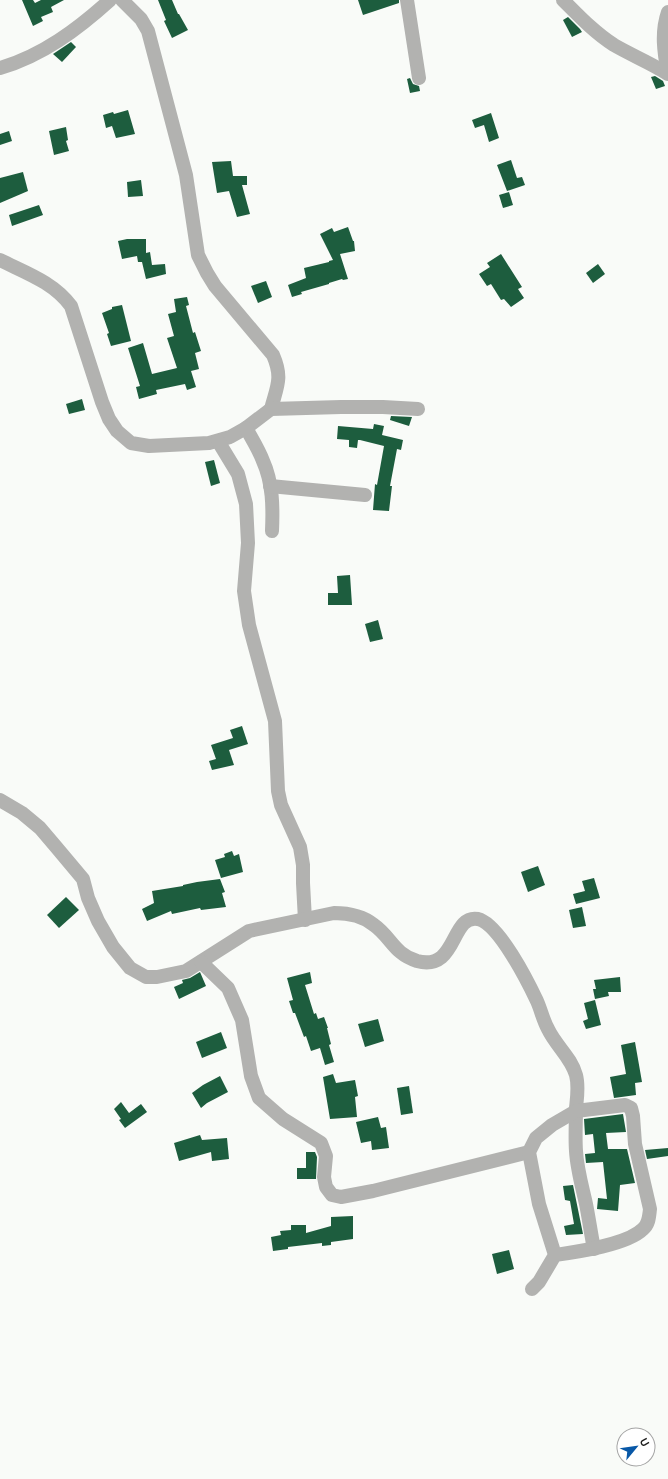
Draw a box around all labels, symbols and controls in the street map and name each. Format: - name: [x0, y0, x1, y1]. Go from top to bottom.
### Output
- north arrow: [616, 1427, 656, 1467]
- text: U: [636, 1436, 652, 1449]

